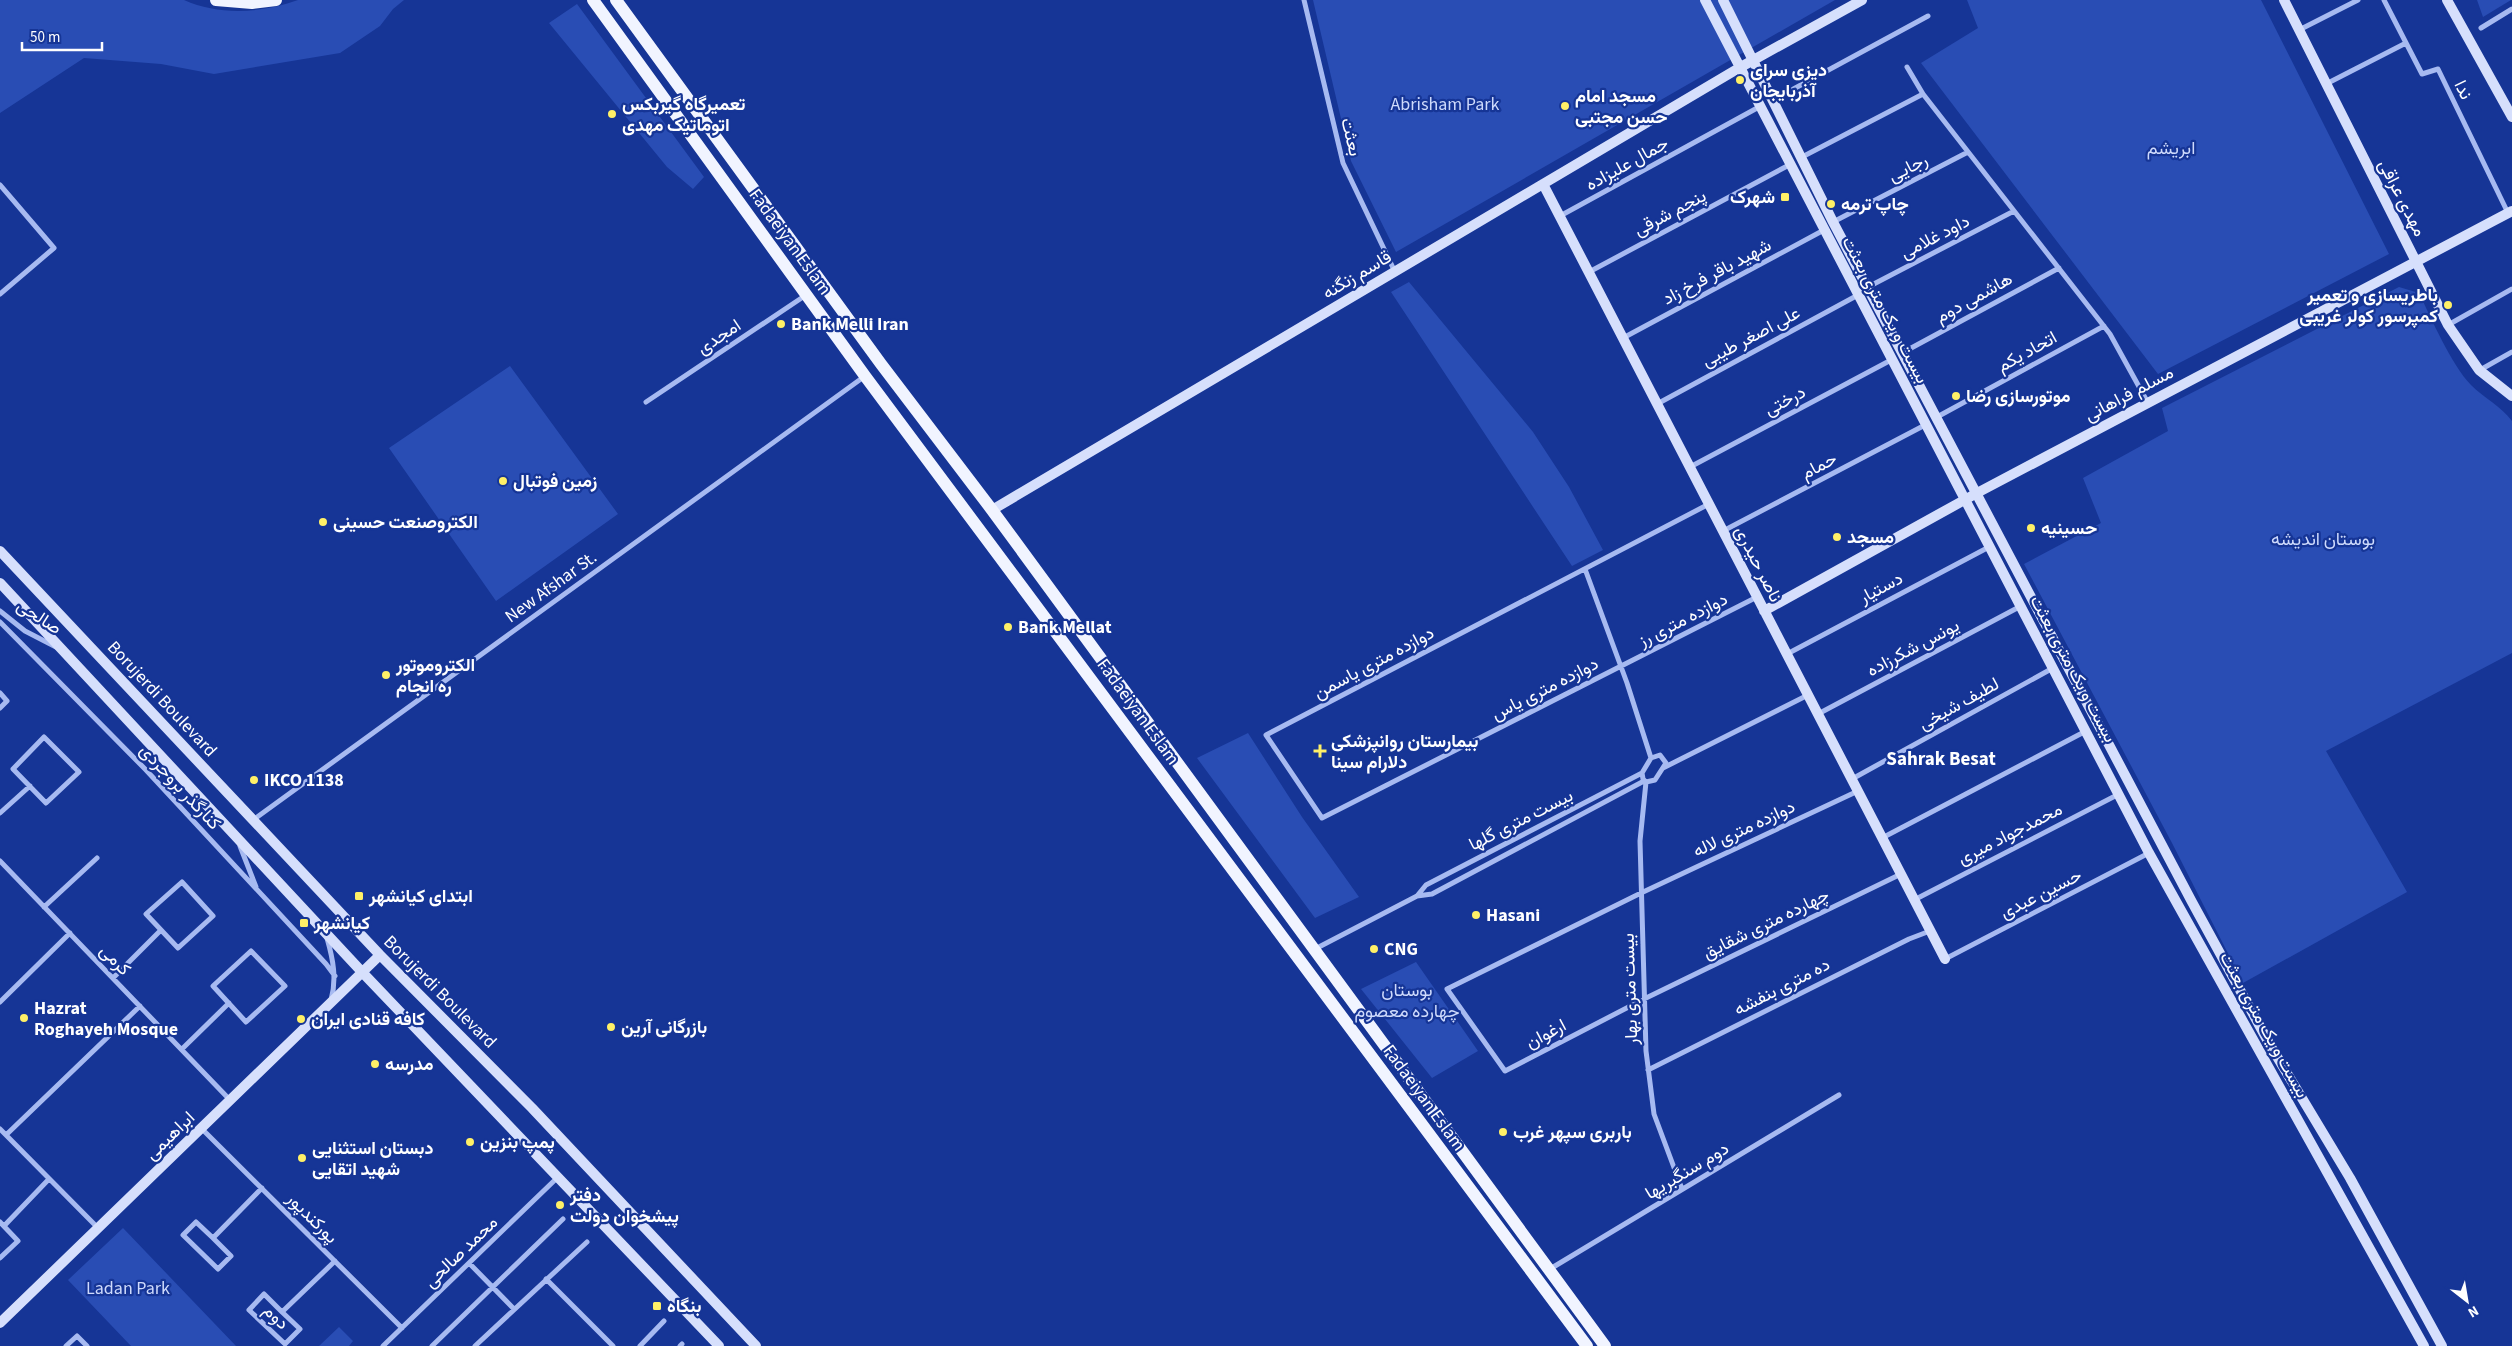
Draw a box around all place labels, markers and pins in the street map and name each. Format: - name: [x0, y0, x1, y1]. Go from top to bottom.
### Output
- place label: دیزی سرای آذربایجان: [1750, 58, 1827, 104]
- marker: دیزی سرای آذربایجان: [1734, 74, 1746, 86]
- place label: مسجد امام حسن مجتبی: [1575, 84, 1667, 130]
- place label: تعمیرگاه گیربکس اتوماتیک مهدی: [622, 92, 746, 138]
- marker: مسجد امام حسن مجتبی: [1559, 100, 1571, 112]
- marker: تعمیرگاه گیربکس اتوماتیک مهدی: [606, 108, 618, 120]
- place label: شهرک: [1730, 185, 1775, 210]
- marker: شهرک: [1779, 191, 1791, 203]
- place label: چاپ ترمه: [1841, 192, 1909, 217]
- marker: چاپ ترمه: [1825, 198, 1837, 210]
- place label: باطریسازی و تعمیر کمپرسور کولر غریبی: [2299, 283, 2438, 329]
- marker: باطریسازی و تعمیر کمپرسور کولر غریبی: [2442, 299, 2454, 311]
- place label: Bank Melli Iran: [791, 312, 909, 337]
- marker: Bank Melli Iran: [775, 318, 787, 330]
- place label: موتورسازی رضا: [1966, 384, 2071, 409]
- marker: موتورسازی رضا: [1950, 390, 1962, 402]
- place label: زمین فوتبال: [513, 469, 597, 494]
- marker: زمین فوتبال: [497, 475, 509, 487]
- place label: الکتروصنعت حسینی: [333, 510, 478, 535]
- marker: الکتروصنعت حسینی: [317, 516, 329, 528]
- place label: حسینیه: [2041, 516, 2097, 541]
- marker: حسینیه: [2025, 522, 2037, 534]
- place label: مسجد: [1847, 525, 1894, 550]
- marker: مسجد: [1831, 531, 1843, 543]
- place label: Bank Mellat: [1018, 615, 1112, 640]
- marker: Bank Mellat: [1002, 621, 1014, 633]
- place label: الکتروموتور ره انجام: [395, 653, 475, 699]
- marker: الکتروموتور ره انجام: [380, 669, 392, 681]
- place label: بیمارستان روانپزشکی دلارام سینا: [1331, 729, 1479, 775]
- marker: بیمارستان روانپزشکی دلارام سینا: [1313, 744, 1327, 758]
- place label: IKCO 1138: [264, 768, 344, 793]
- marker: IKCO 1138: [248, 774, 260, 786]
- place label: ابتدای کیانشهر: [368, 884, 473, 909]
- marker: ابتدای کیانشهر: [353, 890, 365, 902]
- place label: Hasani: [1486, 903, 1540, 928]
- marker: Hasani: [1470, 909, 1482, 921]
- place label: کیانشهر: [313, 911, 370, 936]
- marker: کیانشهر: [298, 917, 310, 929]
- place label: CNG: [1384, 937, 1418, 962]
- marker: CNG: [1368, 943, 1380, 955]
- place label: Hazrat Roghayeh Mosque: [34, 996, 178, 1042]
- place label: کافه قنادی ایران: [311, 1007, 425, 1032]
- marker: Hazrat Roghayeh Mosque: [18, 1012, 30, 1024]
- marker: کافه قنادی ایران: [295, 1013, 307, 1025]
- place label: بازرگانی آرین: [621, 1015, 707, 1040]
- marker: بازرگانی آرین: [605, 1021, 617, 1033]
- place label: مدرسه: [385, 1052, 434, 1077]
- marker: مدرسه: [369, 1058, 381, 1070]
- place label: باربری سپهر غرب: [1513, 1120, 1632, 1145]
- marker: باربری سپهر غرب: [1497, 1126, 1509, 1138]
- place label: پمپ بنزین: [480, 1130, 555, 1155]
- place label: دبستان استثنایی شهید اتقایی: [312, 1136, 434, 1182]
- marker: پمپ بنزین: [464, 1136, 476, 1148]
- marker: دبستان استثنایی شهید اتقایی: [296, 1152, 308, 1164]
- place label: دفتر پیشخوان دولت: [569, 1183, 679, 1229]
- marker: دفتر پیشخوان دولت: [554, 1199, 566, 1211]
- place label: بنگاه: [667, 1294, 701, 1319]
- marker: بنگاه: [651, 1300, 663, 1312]

